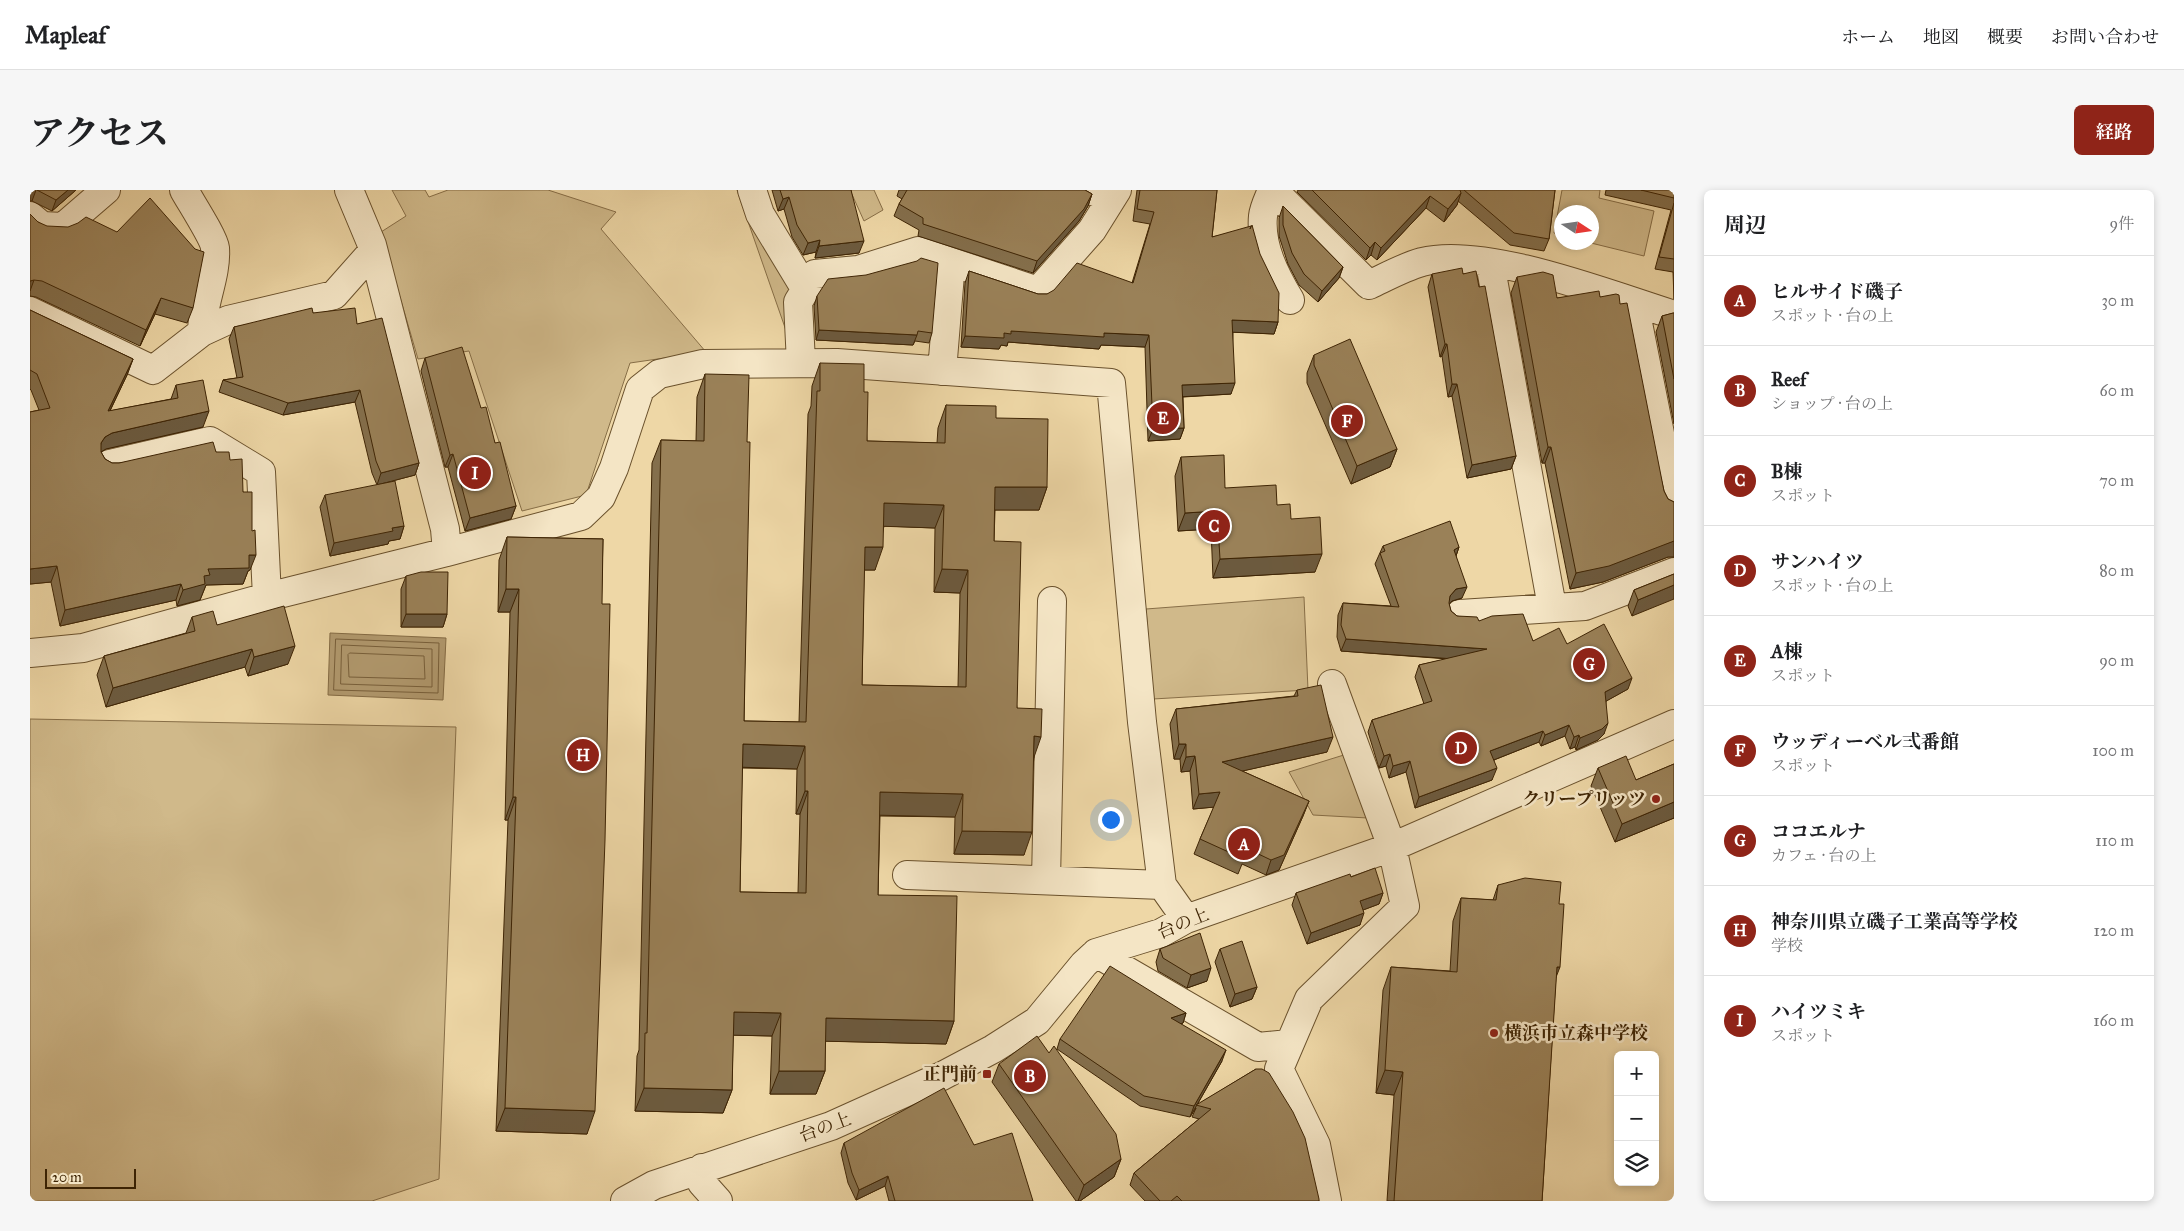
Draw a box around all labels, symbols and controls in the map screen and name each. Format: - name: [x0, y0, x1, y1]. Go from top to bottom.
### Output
- text: Mapleaf: [25, 20, 106, 50]
- text: ホーム: [1841, 26, 1895, 48]
- text: 地図: [1923, 26, 1959, 48]
- text: 概要: [1987, 26, 2023, 48]
- text: お問い合わせ: [2051, 26, 2159, 48]
- button: 経路: [2074, 105, 2154, 155]
- text: アクセス: [30, 112, 169, 155]
- north arrow: [1554, 205, 1599, 250]
- text: 周辺: [1724, 212, 1766, 238]
- text: 9件: [2109, 214, 2134, 233]
- text: ヒルサイド磯子: [1771, 280, 1903, 303]
- text: A: [1735, 291, 1745, 310]
- text: 30 m: [2101, 291, 2134, 310]
- text: スポット · 台の上: [1771, 306, 1893, 325]
- text: Reef: [1771, 368, 1807, 391]
- text: B: [1735, 381, 1745, 400]
- text: 60 m: [2100, 381, 2134, 400]
- text: ショップ · 台の上: [1771, 394, 1893, 413]
- pin: E: [1147, 399, 1179, 437]
- pin: F: [1331, 402, 1363, 440]
- pin: I: [459, 454, 491, 492]
- text: B棟: [1771, 460, 1803, 483]
- text: C: [1735, 471, 1745, 490]
- text: 70 m: [2099, 471, 2134, 490]
- text: スポット: [1771, 486, 1835, 505]
- pin: C: [1198, 507, 1230, 545]
- text: サンハイツ: [1771, 550, 1864, 573]
- text: D: [1734, 561, 1746, 580]
- text: 80 m: [2099, 561, 2134, 580]
- text: スポット · 台の上: [1771, 576, 1893, 595]
- text: A棟: [1771, 640, 1803, 663]
- pin: G: [1573, 645, 1605, 683]
- text: E: [1734, 651, 1746, 670]
- text: 90 m: [2099, 651, 2134, 670]
- text: スポット: [1771, 666, 1835, 685]
- pin: D: [1445, 729, 1477, 767]
- text: ウッディーベル弍番館: [1771, 730, 1959, 753]
- pin: H: [567, 736, 599, 774]
- text: F: [1735, 741, 1745, 760]
- text: 100 m: [2092, 741, 2134, 760]
- text: スポット: [1771, 756, 1835, 775]
- place label: クリープリッツ: [1522, 788, 1646, 810]
- marker: クリープリッツ: [1650, 793, 1662, 805]
- your location: [1098, 807, 1124, 833]
- text: ココエルナ: [1771, 820, 1866, 843]
- pin: A: [1228, 825, 1260, 863]
- text: G: [1734, 831, 1746, 850]
- text: 110 m: [2095, 831, 2134, 850]
- text: カフェ · 台の上: [1771, 846, 1877, 865]
- street label: 台の上: [1154, 903, 1212, 943]
- text: 神奈川県立磯子工業高等学校: [1771, 910, 2018, 933]
- text: H: [1733, 921, 1747, 940]
- text: 120 m: [2094, 921, 2134, 940]
- text: 学校: [1771, 936, 1803, 955]
- text: ハイツミキ: [1771, 1000, 1866, 1023]
- text: I: [1737, 1011, 1743, 1030]
- text: 160 m: [2093, 1011, 2134, 1030]
- place label: 横浜市立森中学校: [1504, 1022, 1648, 1044]
- text: スポット: [1771, 1026, 1835, 1045]
- marker: 横浜市立森中学校: [1488, 1027, 1500, 1039]
- map controls: [1614, 1051, 1659, 1186]
- button: +: [1614, 1051, 1659, 1096]
- pin: B: [1014, 1057, 1046, 1095]
- place label: 正門前: [923, 1063, 977, 1085]
- marker: 正門前: [981, 1068, 993, 1080]
- button: −: [1614, 1096, 1659, 1141]
- street label: 台の上: [796, 1107, 854, 1147]
- button: layers: [1614, 1141, 1659, 1186]
- scale bar: [45, 1166, 136, 1189]
- text: 20 m: [52, 1169, 82, 1186]

